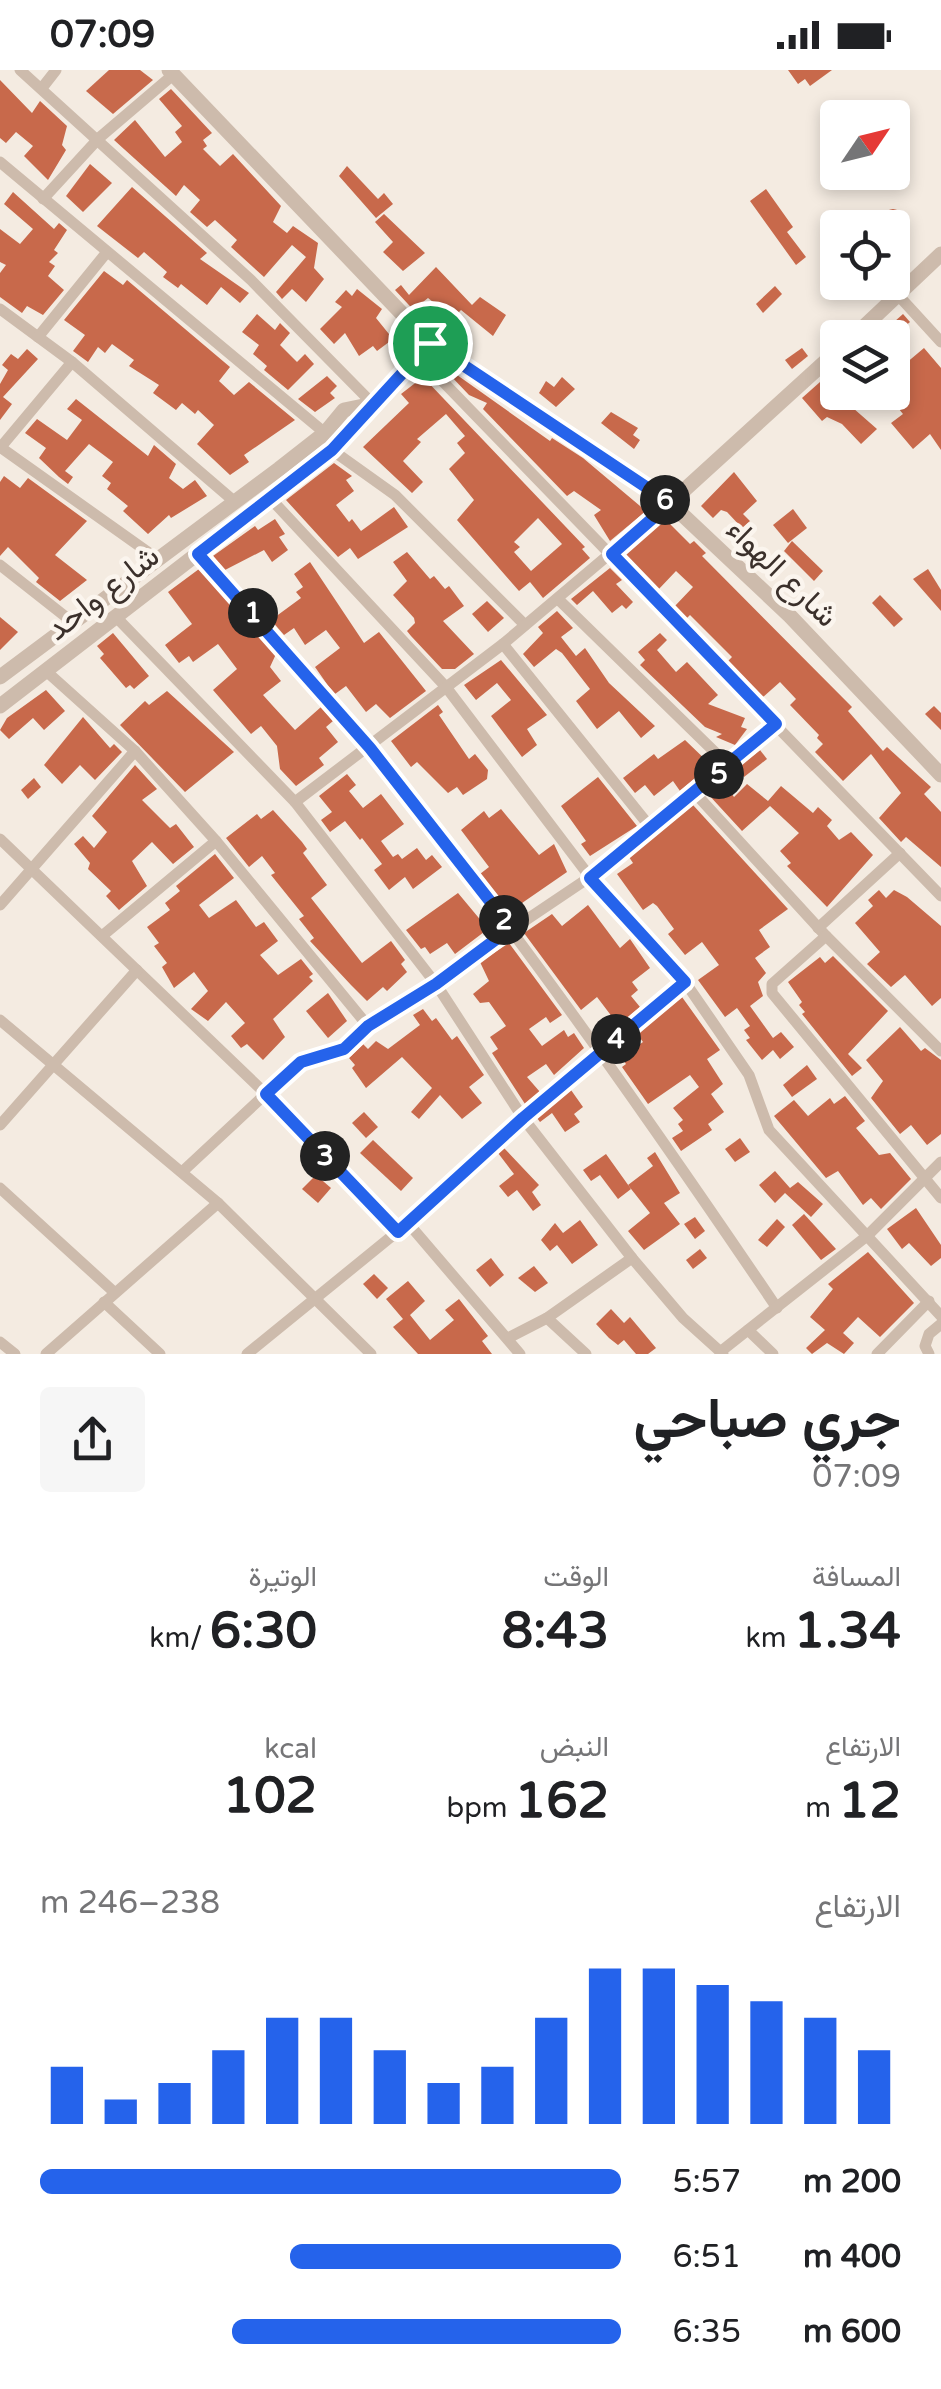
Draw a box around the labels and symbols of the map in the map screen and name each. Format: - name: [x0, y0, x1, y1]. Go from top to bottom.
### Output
- north arrow: [820, 100, 910, 190]
- pin: [388, 301, 473, 386]
- pin: 6: [640, 475, 690, 525]
- street label: شارع الهواء: [717, 511, 846, 637]
- street label: شارع واحد: [39, 537, 168, 650]
- pin: 1: [228, 588, 278, 638]
- pin: 5: [694, 749, 744, 799]
- pin: 2: [479, 895, 529, 945]
- pin: 4: [591, 1014, 641, 1064]
- pin: 3: [300, 1131, 350, 1181]

